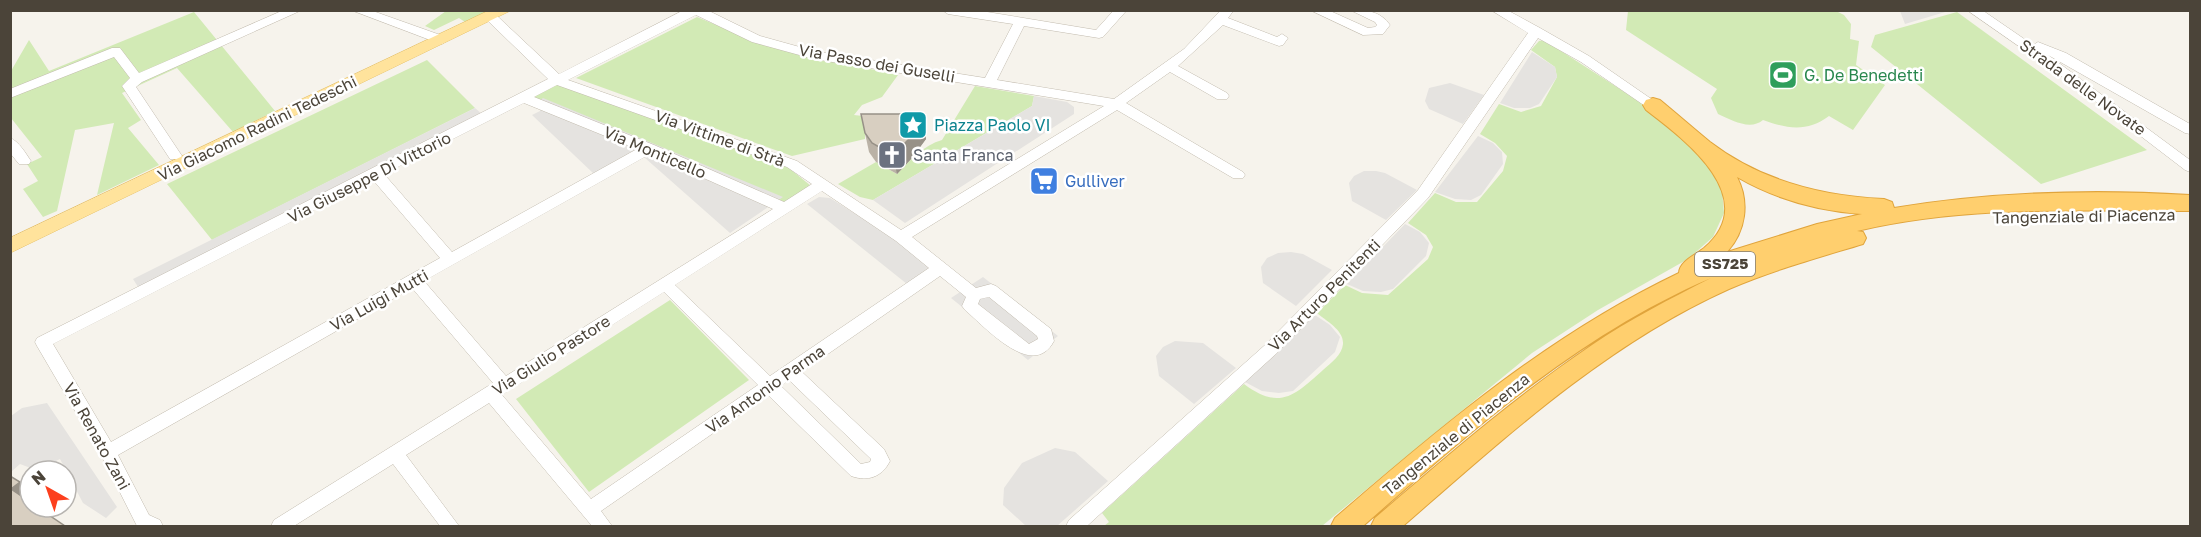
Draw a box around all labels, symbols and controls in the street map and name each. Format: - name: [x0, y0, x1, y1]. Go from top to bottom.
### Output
- street label: Strada delle Novate: [2016, 34, 2150, 140]
- street label: Via Passo dei Guselli: [797, 39, 957, 87]
- sports icon: G. De Benedetti: [1767, 59, 1799, 91]
- place label: G. De Benedetti: [1804, 65, 1923, 85]
- street label: Via Giacomo Radini Tedeschi: [154, 71, 360, 185]
- street label: Via Vittime di Strà: [652, 105, 788, 171]
- place icon: Piazza Paolo VI: [897, 109, 929, 141]
- place label: Piazza Paolo VI: [934, 115, 1051, 135]
- street label: Via Monticello: [601, 121, 709, 183]
- street label: Via Giuseppe Di Vittorio: [284, 127, 454, 227]
- church icon: Santa Franca: [876, 139, 908, 171]
- place label: Santa Franca: [913, 145, 1014, 165]
- supermarket icon: Gulliver: [1028, 165, 1060, 197]
- place label: Gulliver: [1065, 171, 1125, 191]
- street label: Tangenziale di Piacenza: [1992, 204, 2176, 228]
- street label: Via Arturo Penitenti: [1264, 235, 1384, 355]
- road number: SS725: [1695, 252, 1755, 276]
- street label: Via Luigi Mutti: [326, 265, 432, 335]
- street label: Via Giulio Pastore: [488, 311, 614, 399]
- street label: Via Antonio Parma: [702, 340, 828, 438]
- street label: Tangenziale di Piacenza: [1379, 369, 1533, 499]
- street label: Via Renato Zani: [59, 379, 135, 493]
- north arrow: [18, 459, 78, 519]
- text: N: [27, 466, 49, 489]

